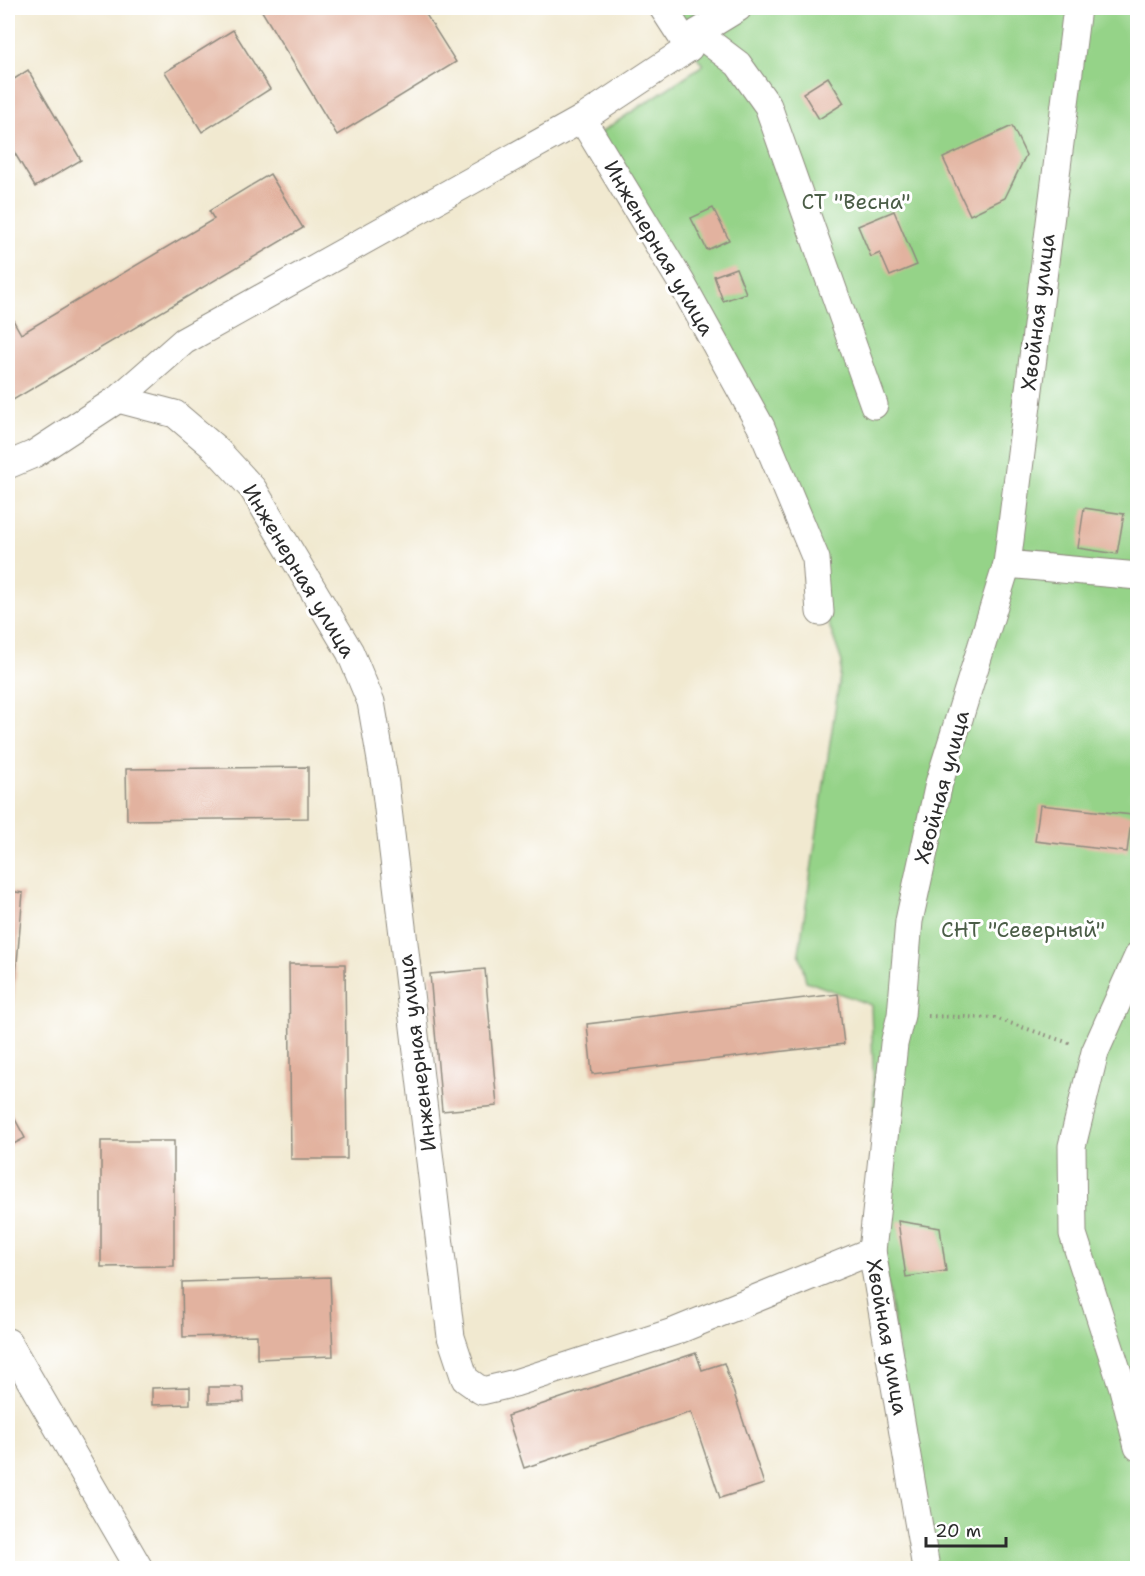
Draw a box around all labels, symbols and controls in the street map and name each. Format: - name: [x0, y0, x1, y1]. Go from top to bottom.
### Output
- street label: Инженерная улица: [597, 155, 721, 341]
- park label: СТ "Весна": [801, 188, 911, 216]
- street label: Хвойная улица: [1014, 232, 1062, 392]
- street label: Инженерная улица: [236, 479, 362, 663]
- street label: Хвойная улица: [908, 707, 976, 867]
- park label: СНТ "Северный": [941, 916, 1105, 944]
- street label: Инженерная улица: [391, 953, 443, 1153]
- street label: Хвойная улица: [859, 1257, 915, 1417]
- scale bar: [926, 1510, 1006, 1548]
- text: 20 m: [935, 1519, 981, 1543]

